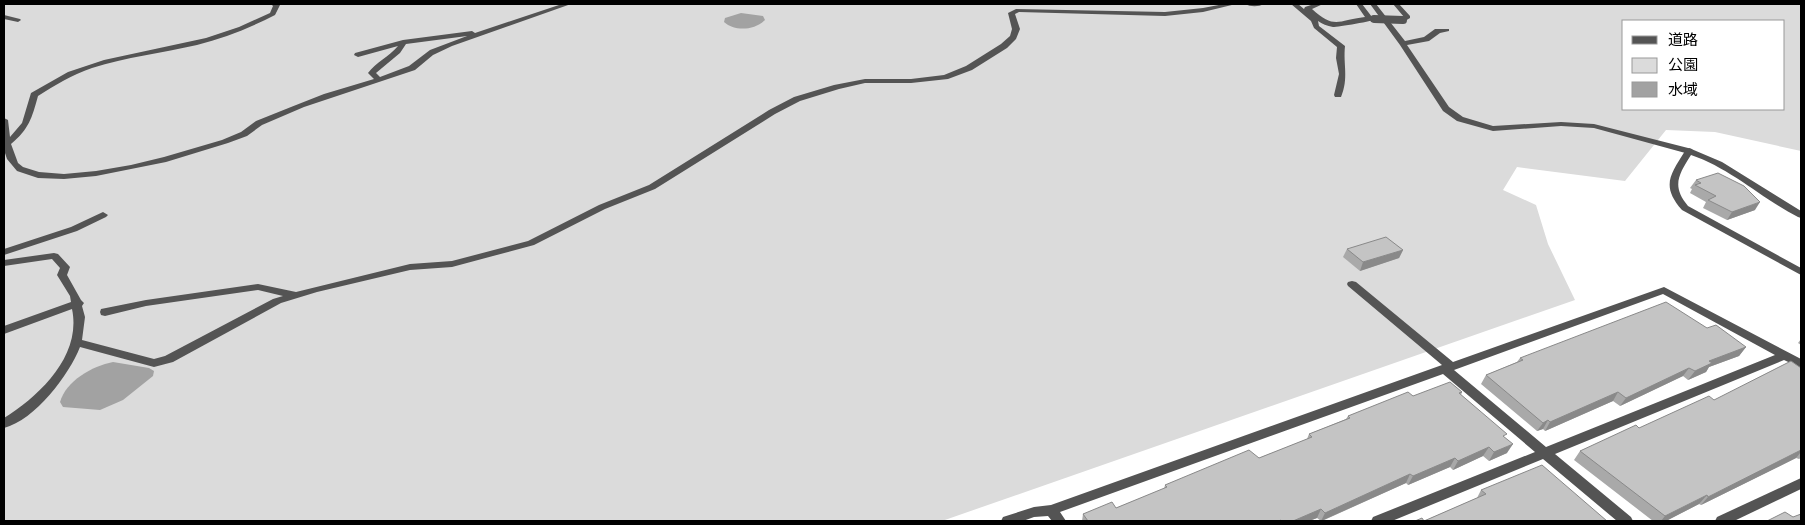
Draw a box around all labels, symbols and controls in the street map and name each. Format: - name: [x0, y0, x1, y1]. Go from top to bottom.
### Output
- legend: [1622, 20, 1785, 110]
- text: 道路: [1668, 31, 1698, 49]
- text: 公園: [1668, 56, 1698, 74]
- text: 水域: [1668, 81, 1698, 99]

